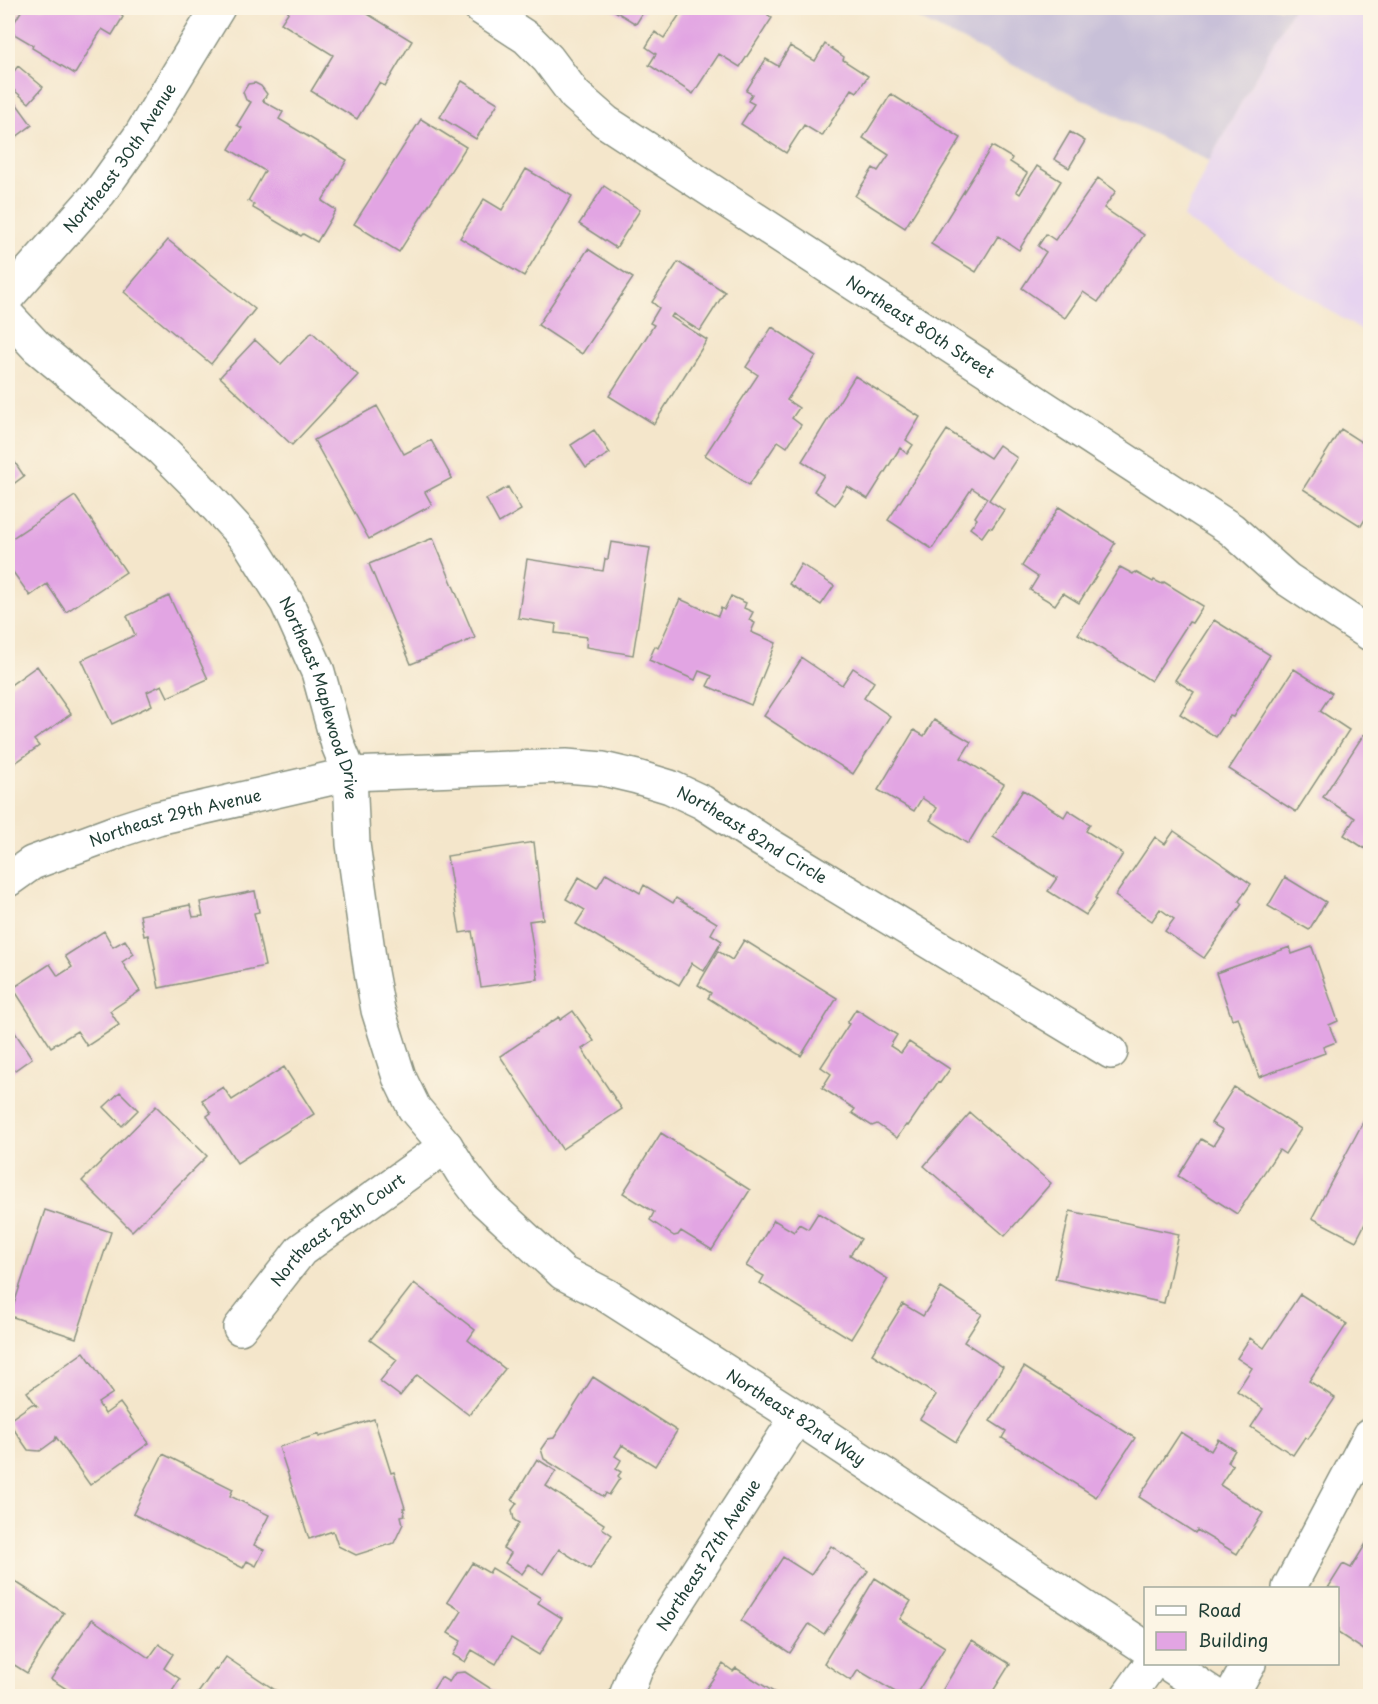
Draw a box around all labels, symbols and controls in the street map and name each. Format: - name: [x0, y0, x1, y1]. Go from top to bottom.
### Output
- street label: Northeast 30th Avenue: [57, 78, 181, 237]
- street label: Northeast 80th Street: [842, 269, 1001, 384]
- street label: Northeast Maplewood Drive: [274, 591, 364, 800]
- street label: Northeast 82nd Circle: [673, 779, 833, 889]
- street label: Northeast 29th Avenue: [85, 782, 264, 852]
- street label: Northeast 28th Court: [264, 1166, 410, 1291]
- street label: Northeast 82nd Way: [722, 1362, 871, 1471]
- street label: Northeast 27th Avenue: [650, 1473, 765, 1635]
- legend: [1144, 1587, 1339, 1665]
- text: Road: [1198, 1596, 1242, 1623]
- text: Building: [1198, 1626, 1268, 1653]

